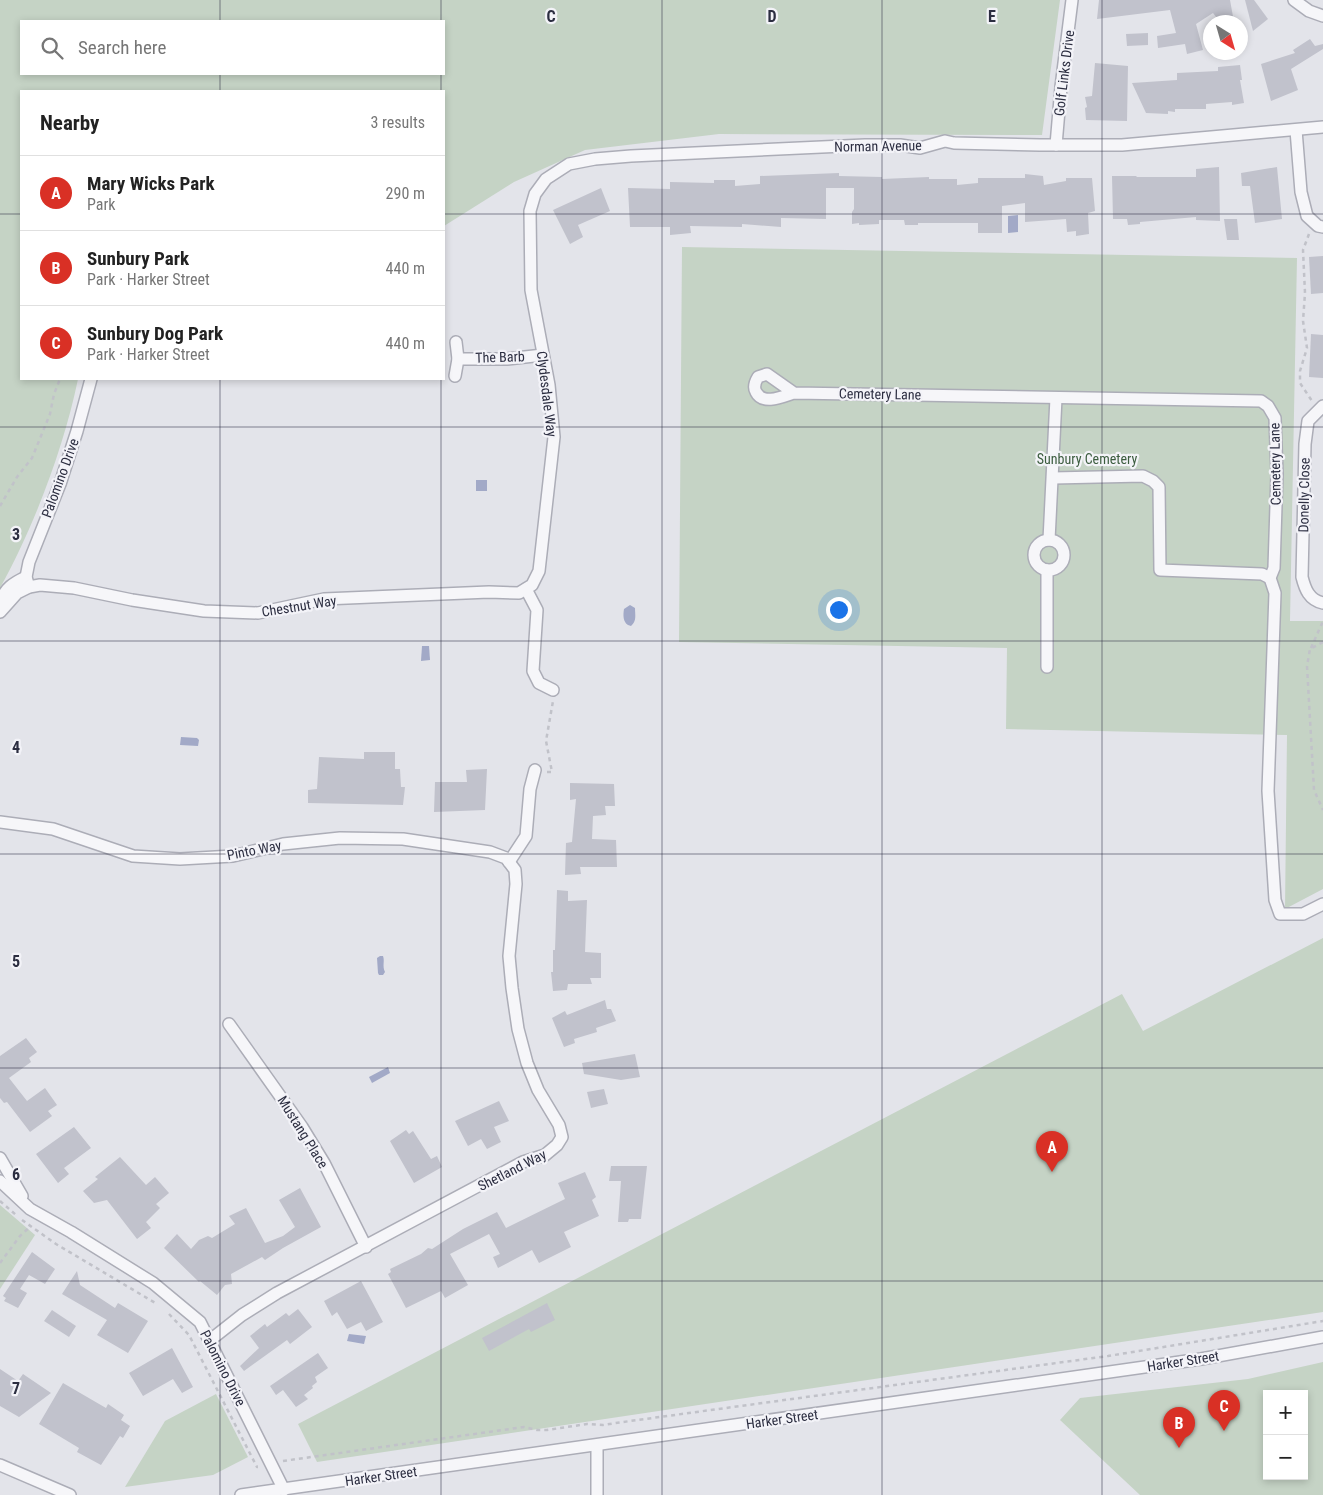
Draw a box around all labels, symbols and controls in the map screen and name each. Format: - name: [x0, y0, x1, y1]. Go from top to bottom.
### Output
- text: C: [546, 7, 556, 26]
- text: D: [767, 7, 777, 26]
- text: E: [988, 7, 996, 26]
- north arrow: [1203, 15, 1248, 60]
- search box: [20, 20, 445, 75]
- street label: Golf Links Drive: [1051, 29, 1077, 117]
- icon: search: [38, 34, 66, 62]
- text: Search here: [78, 36, 166, 59]
- text: Nearby: [40, 111, 99, 135]
- text: 3 results: [370, 113, 425, 132]
- street label: Norman Avenue: [834, 137, 922, 155]
- text: Mary Wicks Park: [87, 172, 215, 195]
- text: A: [51, 184, 61, 203]
- text: 290 m: [386, 184, 425, 203]
- text: Park: [87, 195, 116, 214]
- text: Sunbury Park: [87, 247, 189, 270]
- text: B: [52, 259, 60, 278]
- text: 440 m: [386, 259, 425, 278]
- text: Park · Harker Street: [87, 270, 210, 289]
- text: Sunbury Dog Park: [87, 322, 223, 345]
- text: C: [51, 334, 61, 353]
- text: 440 m: [386, 334, 425, 353]
- text: Park · Harker Street: [87, 345, 210, 364]
- street label: The Barb: [475, 348, 525, 366]
- street label: Clydesdale Way: [534, 350, 560, 438]
- street label: Cemetery Lane: [839, 385, 922, 403]
- street label: Cemetery Lane: [1266, 422, 1284, 505]
- street label: Palomino Drive: [38, 436, 82, 520]
- park label: Sunbury Cemetery: [1037, 451, 1137, 467]
- street label: Donelly Close: [1295, 457, 1313, 533]
- text: 3: [12, 525, 20, 544]
- street label: Chestnut Way: [260, 592, 338, 620]
- your location: [826, 597, 852, 623]
- text: 4: [12, 738, 20, 757]
- street label: Pinto Way: [226, 837, 283, 863]
- text: 5: [12, 952, 20, 971]
- street label: Mustang Place: [274, 1093, 332, 1171]
- pin: A: [1036, 1131, 1068, 1172]
- street label: Shetland Way: [475, 1146, 549, 1194]
- text: 6: [12, 1165, 20, 1184]
- street label: Palomino Drive: [197, 1327, 249, 1409]
- street label: Harker Street: [1146, 1347, 1220, 1375]
- text: 7: [12, 1379, 20, 1398]
- pin: C: [1208, 1390, 1240, 1431]
- map controls: [1263, 1390, 1308, 1480]
- button: +: [1263, 1390, 1308, 1435]
- street label: Harker Street: [745, 1406, 819, 1432]
- pin: B: [1163, 1407, 1195, 1448]
- button: −: [1263, 1435, 1308, 1480]
- street label: Harker Street: [344, 1463, 418, 1489]

